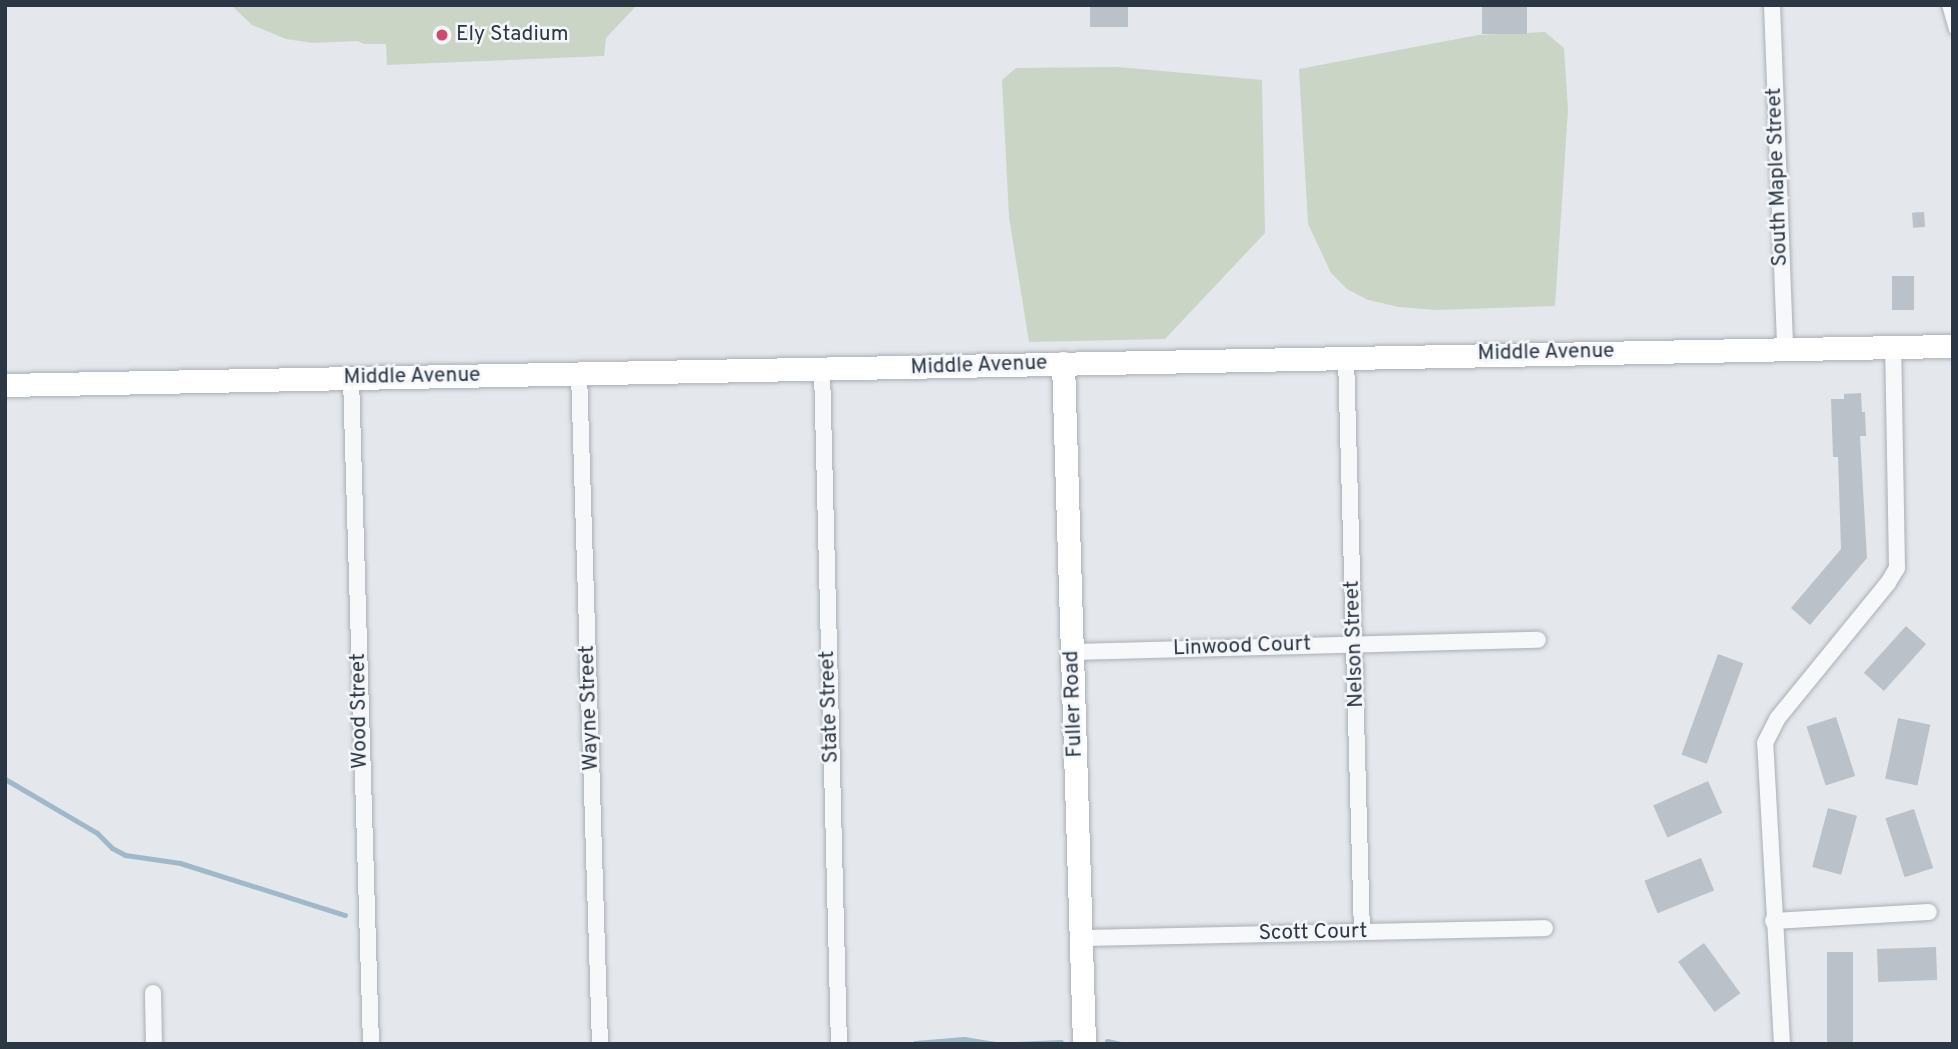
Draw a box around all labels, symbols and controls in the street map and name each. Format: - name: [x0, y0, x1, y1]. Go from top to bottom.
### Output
- place label: Ely Stadium: [456, 22, 568, 48]
- marker: Ely Stadium: [434, 27, 450, 43]
- street label: South Maple Street: [1762, 87, 1794, 267]
- street label: Middle Avenue: [1477, 339, 1615, 367]
- street label: Middle Avenue: [910, 351, 1048, 381]
- street label: Middle Avenue: [343, 363, 481, 391]
- street label: Nelson Street: [1340, 580, 1370, 708]
- street label: Linwood Court: [1173, 632, 1311, 662]
- street label: Wayne Street: [575, 645, 605, 771]
- street label: State Street: [815, 650, 845, 764]
- street label: Fuller Road: [1060, 650, 1088, 758]
- street label: Wood Street: [346, 653, 374, 769]
- street label: Scott Court: [1258, 919, 1368, 947]

